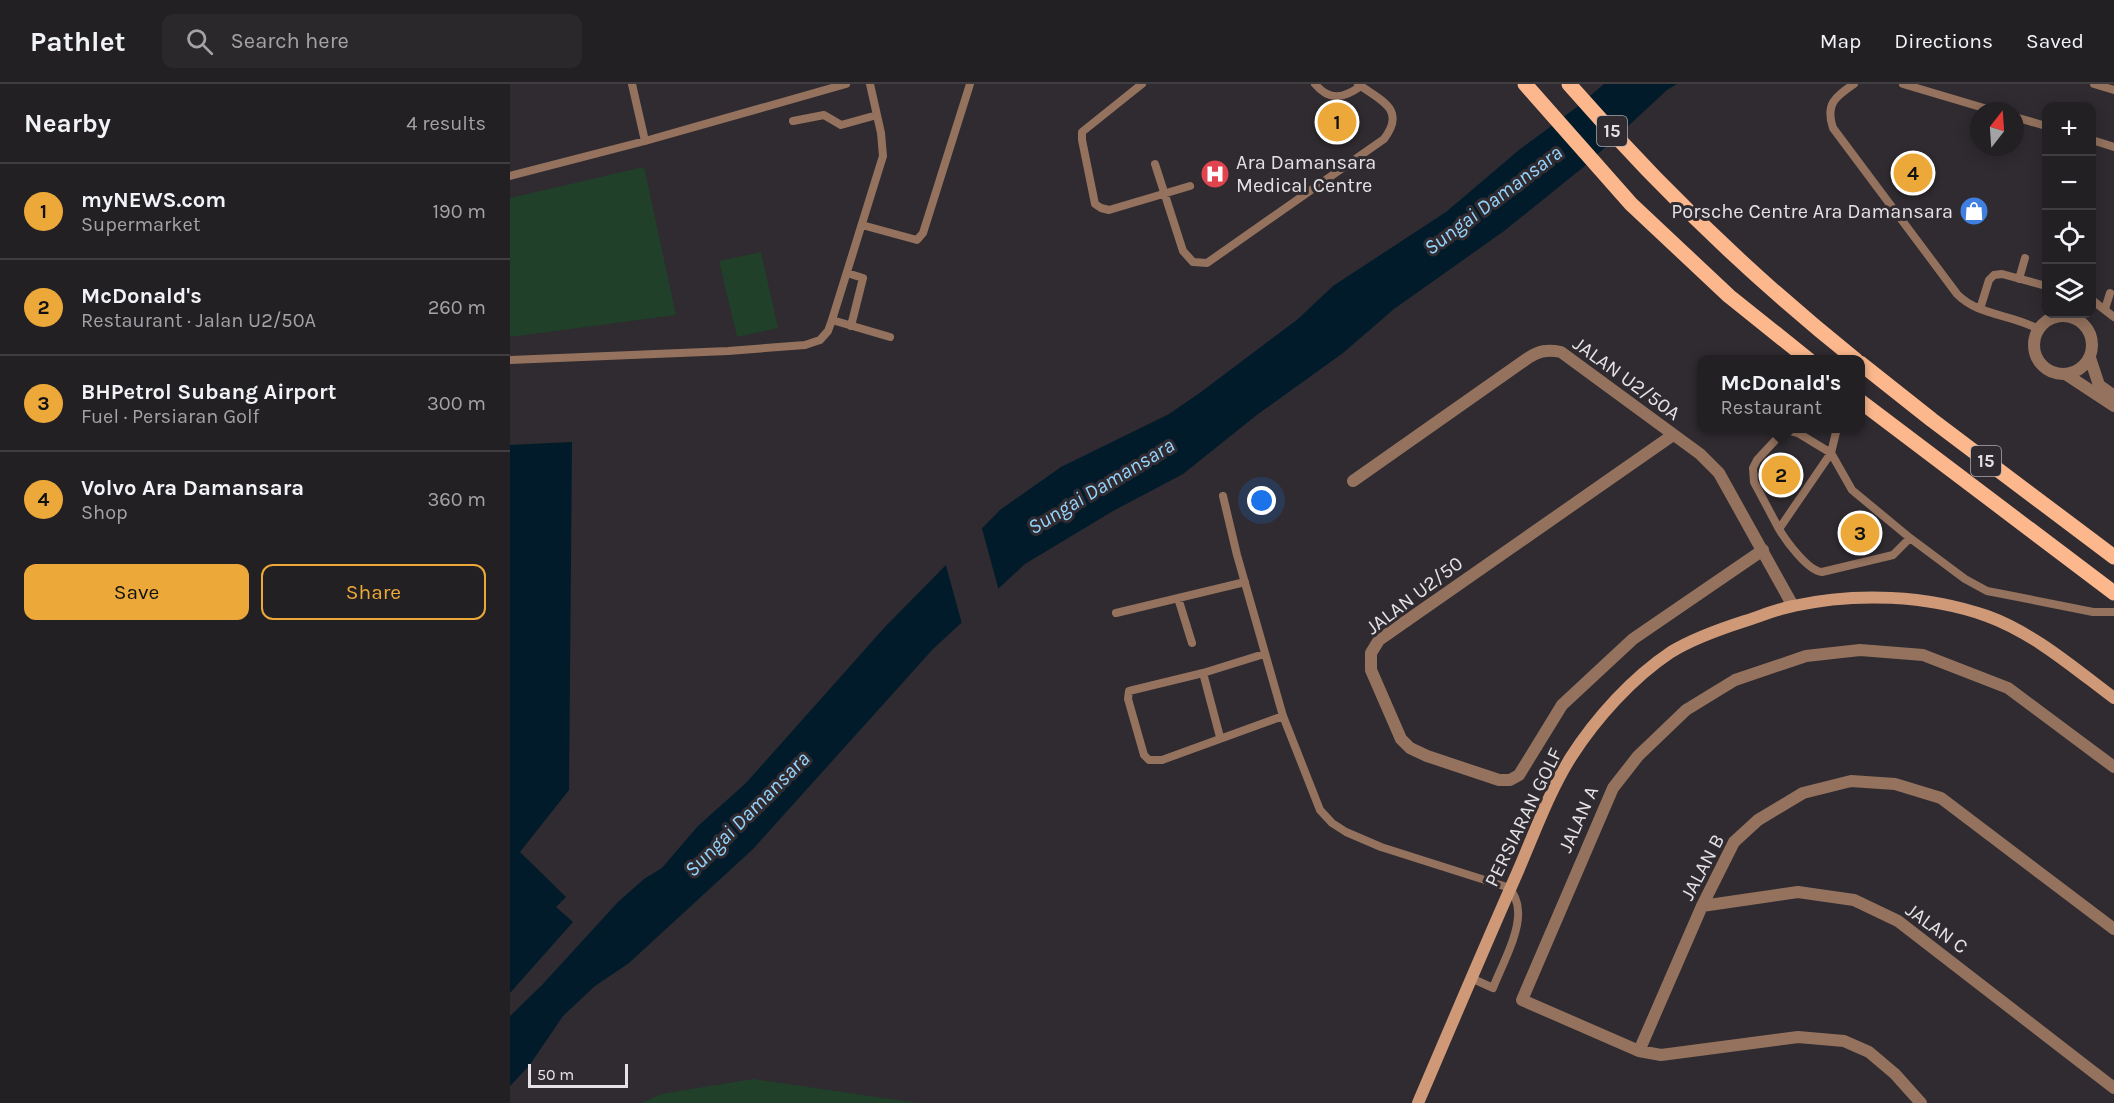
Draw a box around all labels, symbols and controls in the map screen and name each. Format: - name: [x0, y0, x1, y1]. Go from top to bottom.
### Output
- search box: [162, 14, 582, 68]
- text: Pathlet: [30, 25, 126, 58]
- icon: search: [183, 25, 216, 58]
- text: Search here: [231, 28, 349, 54]
- text: Map: [1820, 29, 1861, 53]
- text: Directions: [1894, 29, 1993, 53]
- text: Saved: [2026, 29, 2084, 53]
- pin: 1: [1318, 99, 1356, 144]
- north arrow: [1970, 102, 2024, 156]
- map controls: [2042, 102, 2096, 318]
- button: +: [2042, 102, 2096, 156]
- text: Nearby: [24, 108, 111, 139]
- text: 4 results: [406, 112, 486, 135]
- road number: 15: [1597, 116, 1627, 146]
- water label: Sungai Damansara: [1419, 140, 1567, 260]
- pin: 4: [1894, 150, 1932, 196]
- place label: Ara Damansara Medical Centre: [1236, 151, 1376, 197]
- button: −: [2042, 156, 2096, 210]
- hospital icon: Ara Damansara Medical Centre: [1199, 158, 1231, 190]
- text: myNEWS.com: [81, 187, 226, 213]
- shop icon: Porsche Centre Ara Damansara: [1958, 195, 1990, 227]
- text: 1: [40, 200, 47, 223]
- text: 190 m: [432, 200, 486, 223]
- place label: Porsche Centre Ara Damansara: [1671, 200, 1953, 223]
- button: locate: [2042, 210, 2096, 264]
- text: Supermarket: [81, 213, 200, 236]
- button: layers: [2042, 264, 2096, 318]
- text: McDonald's: [81, 283, 202, 309]
- text: 2: [37, 296, 50, 319]
- text: 260 m: [428, 296, 486, 319]
- text: Restaurant · Jalan U2/50A: [81, 309, 316, 332]
- street label: JALAN U2/50A: [1569, 332, 1685, 425]
- popup: [1697, 355, 1865, 433]
- text: McDonald's: [1721, 370, 1841, 396]
- text: BHPetrol Subang Airport: [81, 379, 336, 405]
- text: 3: [37, 392, 50, 415]
- text: 300 m: [427, 392, 486, 415]
- text: Restaurant: [1721, 396, 1822, 419]
- text: Fuel · Persiaran Golf: [81, 405, 259, 428]
- water label: Sungai Damansara: [1023, 433, 1179, 539]
- road number: 15: [1971, 446, 2001, 476]
- pin: 2: [1762, 452, 1800, 498]
- text: Volvo Ara Damansara: [81, 475, 304, 501]
- your location: [1247, 486, 1276, 515]
- text: 4: [38, 488, 49, 511]
- text: 360 m: [427, 488, 486, 511]
- text: Shop: [81, 501, 128, 524]
- pin: 3: [1840, 510, 1880, 556]
- street label: JALAN U2/50: [1361, 552, 1467, 639]
- button: Save: [24, 564, 249, 620]
- button: Share: [261, 564, 486, 620]
- street label: PERSIARAN GOLF: [1480, 744, 1567, 890]
- water label: Sungai Damansara: [680, 747, 814, 881]
- street label: JALAN A: [1554, 782, 1603, 856]
- street label: JALAN B: [1676, 830, 1729, 904]
- street label: JALAN C: [1901, 898, 1972, 959]
- scale bar: [528, 1061, 628, 1088]
- text: 50 m: [537, 1065, 574, 1084]

